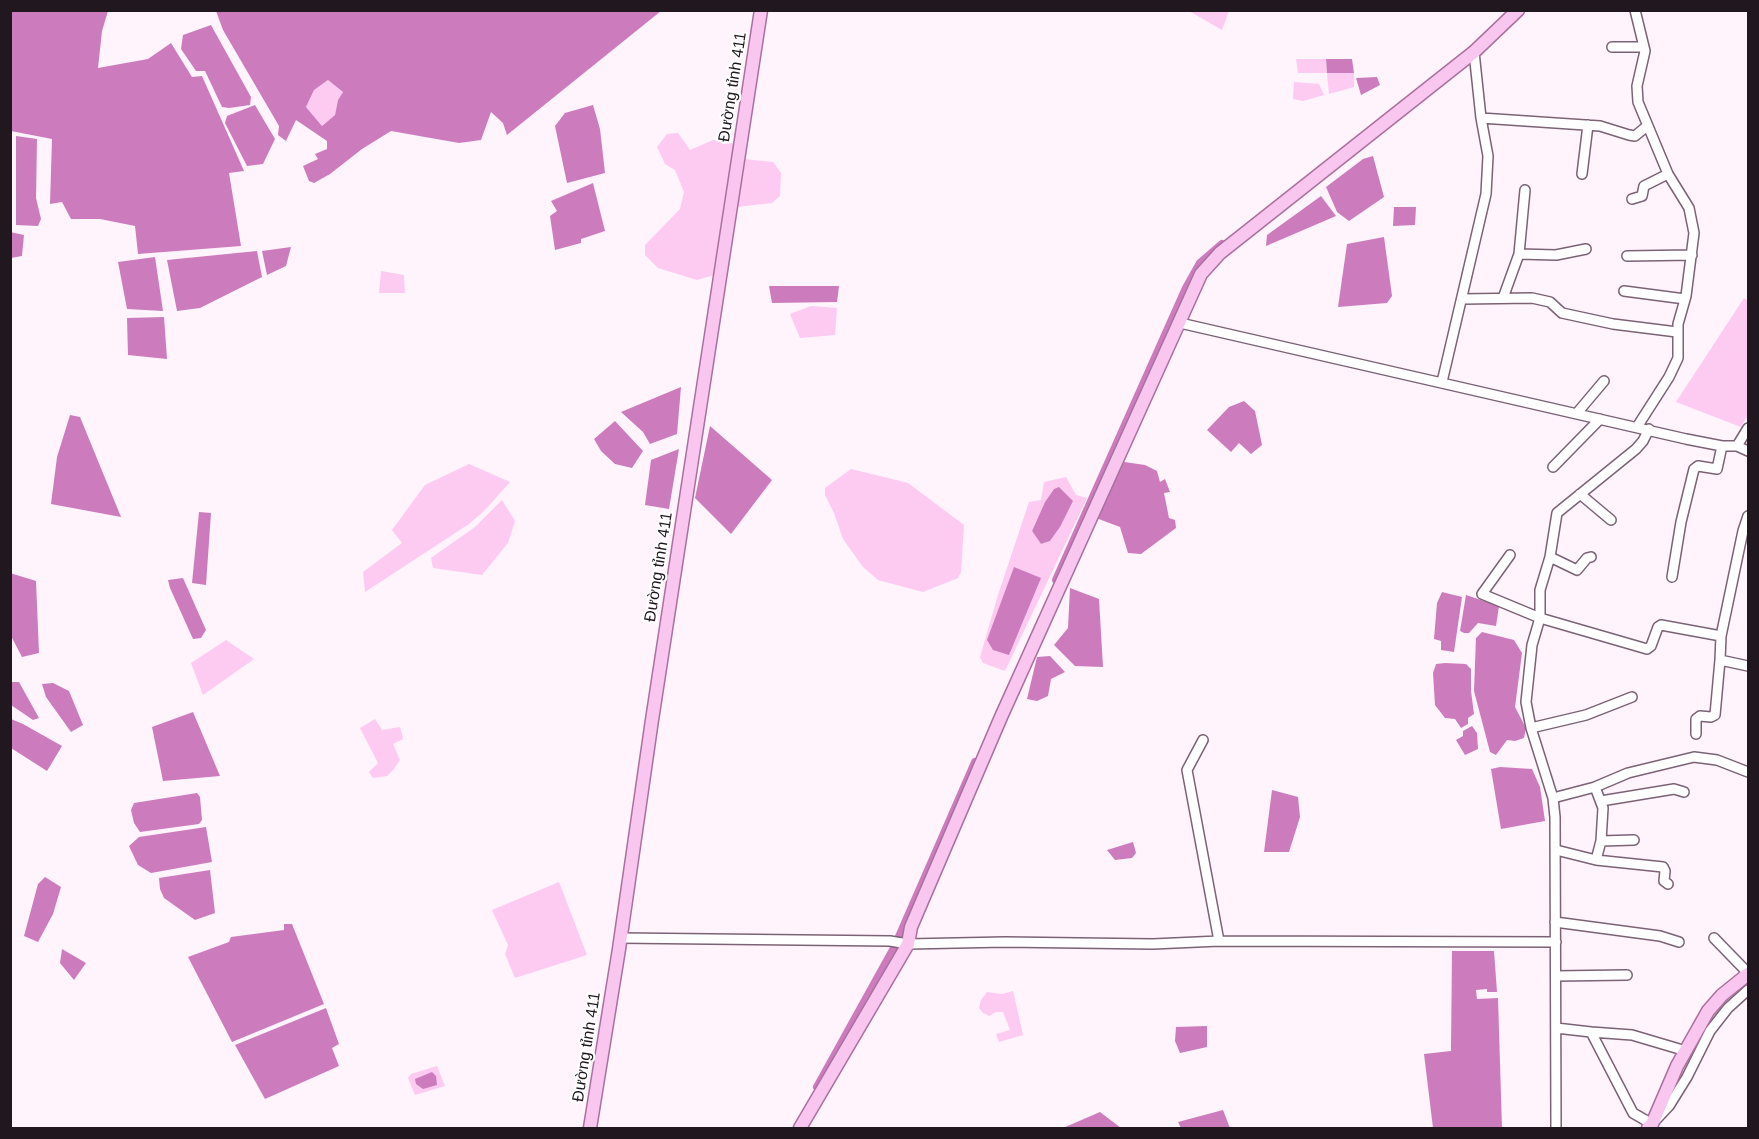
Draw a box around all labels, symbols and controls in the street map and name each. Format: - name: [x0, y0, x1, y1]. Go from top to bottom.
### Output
- street label: Đường tỉnh 411: [715, 31, 751, 143]
- street label: Đường tỉnh 411: [641, 511, 677, 623]
- street label: Đường tỉnh 411: [569, 991, 605, 1103]

